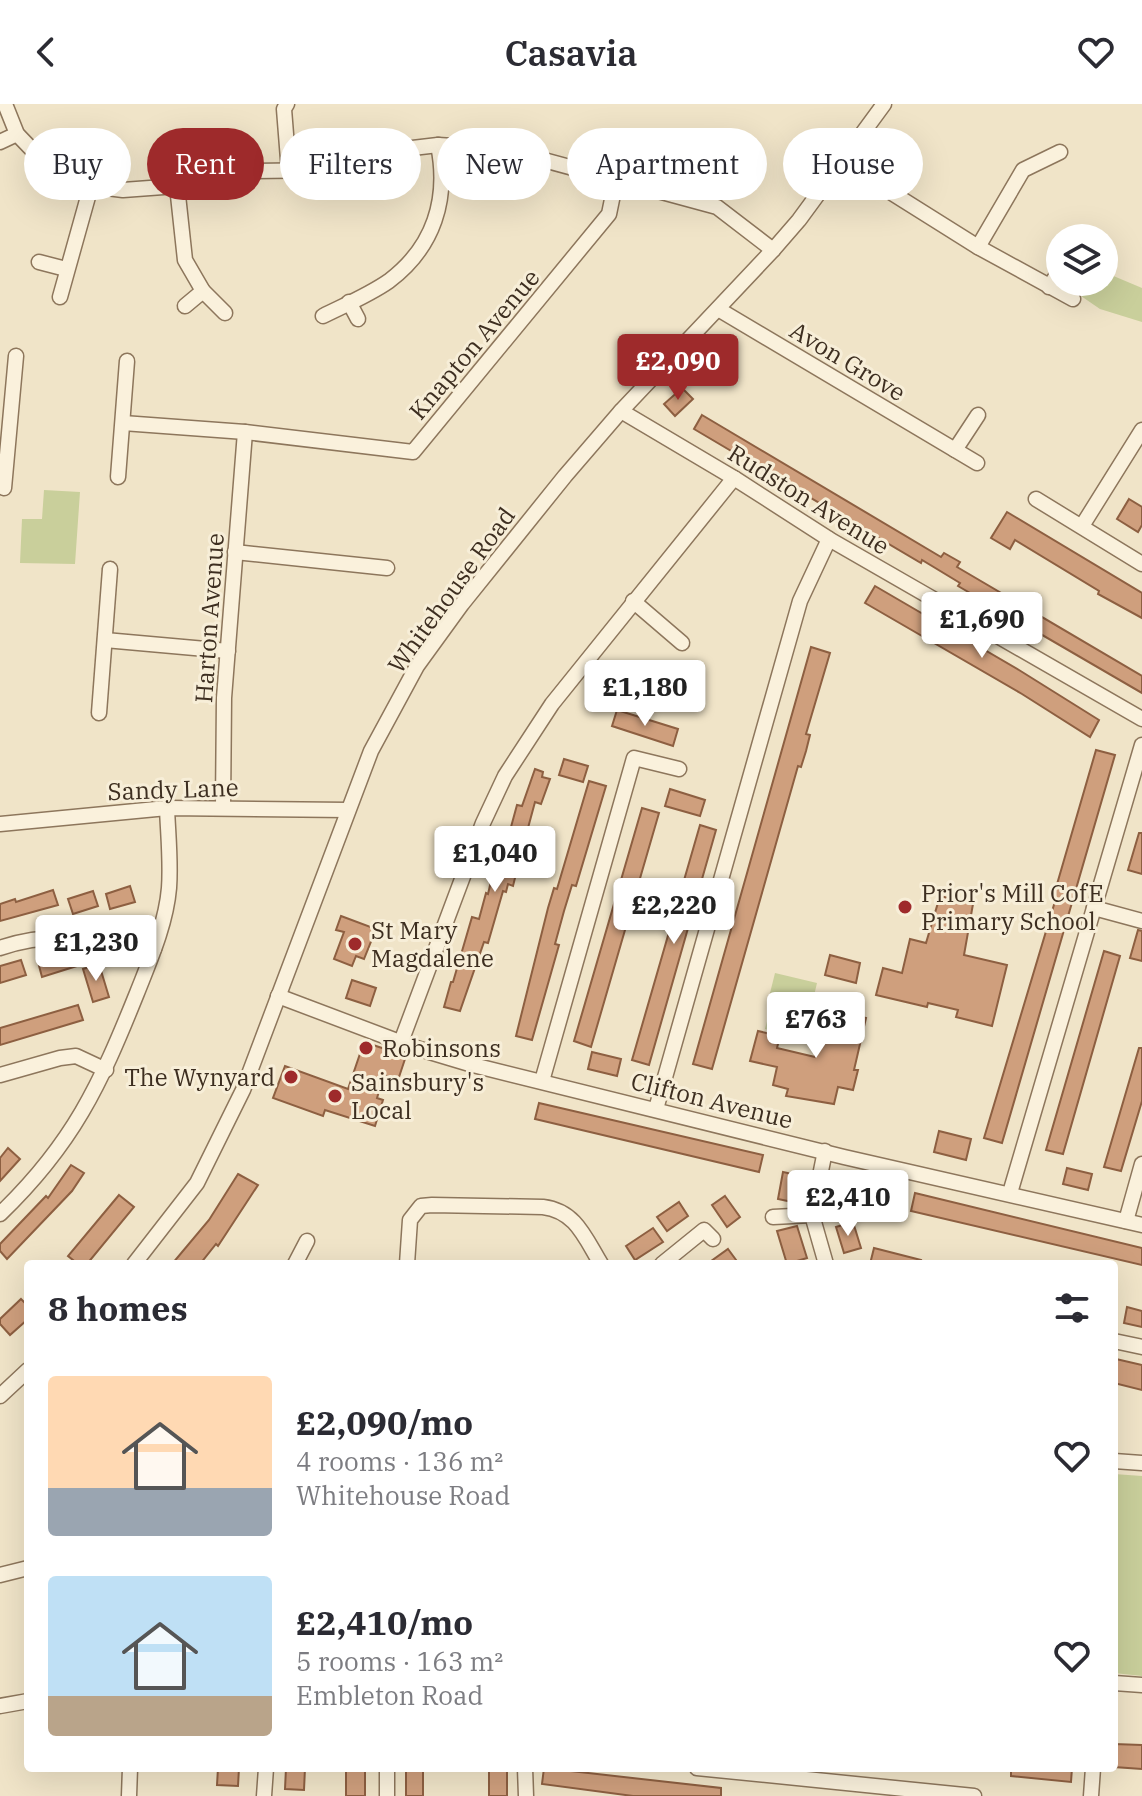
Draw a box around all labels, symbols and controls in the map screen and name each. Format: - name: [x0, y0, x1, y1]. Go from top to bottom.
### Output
- text: Casavia: [504, 29, 638, 76]
- icon: back: [24, 30, 68, 74]
- icon: heart: [1074, 30, 1118, 74]
- chip: Buy: [24, 128, 131, 200]
- chip: Rent: [147, 128, 264, 200]
- chip: Filters: [280, 128, 421, 200]
- chip: New: [437, 128, 551, 200]
- chip: Apartment: [567, 128, 767, 200]
- chip: House: [783, 128, 923, 200]
- map controls: [1046, 224, 1118, 296]
- button: layers: [1046, 224, 1118, 296]
- street label: Knapton Avenue: [402, 262, 546, 426]
- street label: Avon Grove: [784, 314, 912, 408]
- pin: £2,090: [613, 334, 743, 402]
- text: £2,090: [635, 343, 721, 377]
- street label: Rudston Avenue: [722, 437, 896, 561]
- street label: Whitehouse Road: [380, 501, 522, 679]
- street label: Harton Avenue: [187, 532, 231, 704]
- pin: £1,690: [917, 592, 1047, 660]
- text: £1,690: [939, 601, 1025, 635]
- pin: £1,180: [580, 660, 710, 728]
- text: £1,180: [602, 669, 688, 703]
- street label: Sandy Lane: [107, 771, 239, 807]
- pin: £1,040: [430, 826, 560, 894]
- text: £1,040: [452, 835, 538, 869]
- place label: Prior's Mill CofE Primary School: [921, 877, 1104, 937]
- pin: £2,220: [609, 878, 739, 946]
- text: £2,220: [631, 887, 717, 921]
- marker: Prior's Mill CofE Primary School: [896, 898, 914, 916]
- place label: St Mary Magdalene: [371, 914, 494, 974]
- pin: £1,230: [31, 915, 161, 983]
- text: £1,230: [53, 924, 139, 958]
- marker: St Mary Magdalene: [346, 935, 364, 953]
- pin: £763: [769, 992, 863, 1060]
- text: £763: [785, 1001, 847, 1035]
- place label: Robinsons: [382, 1032, 501, 1064]
- marker: Robinsons: [357, 1039, 375, 1057]
- place label: The Wynyard: [124, 1061, 275, 1093]
- street label: Clifton Avenue: [628, 1064, 796, 1136]
- place label: Sainsbury's Local: [351, 1066, 484, 1126]
- marker: The Wynyard: [282, 1068, 300, 1086]
- marker: Sainsbury's Local: [326, 1087, 344, 1105]
- pin: £2,410: [783, 1170, 913, 1238]
- text: £2,410: [805, 1179, 891, 1213]
- text: 8 homes: [48, 1286, 188, 1330]
- icon: filters: [1050, 1286, 1094, 1330]
- text: £2,090/mo: [296, 1400, 473, 1444]
- icon: home: [112, 1408, 208, 1504]
- icon: heart: [1050, 1434, 1094, 1478]
- text: 4 rooms · 136 m²: [296, 1444, 503, 1478]
- text: Whitehouse Road: [296, 1478, 510, 1512]
- text: £2,410/mo: [296, 1600, 473, 1644]
- icon: home: [112, 1608, 208, 1704]
- icon: heart: [1050, 1634, 1094, 1678]
- text: 5 rooms · 163 m²: [296, 1644, 503, 1678]
- text: Embleton Road: [296, 1678, 483, 1712]

